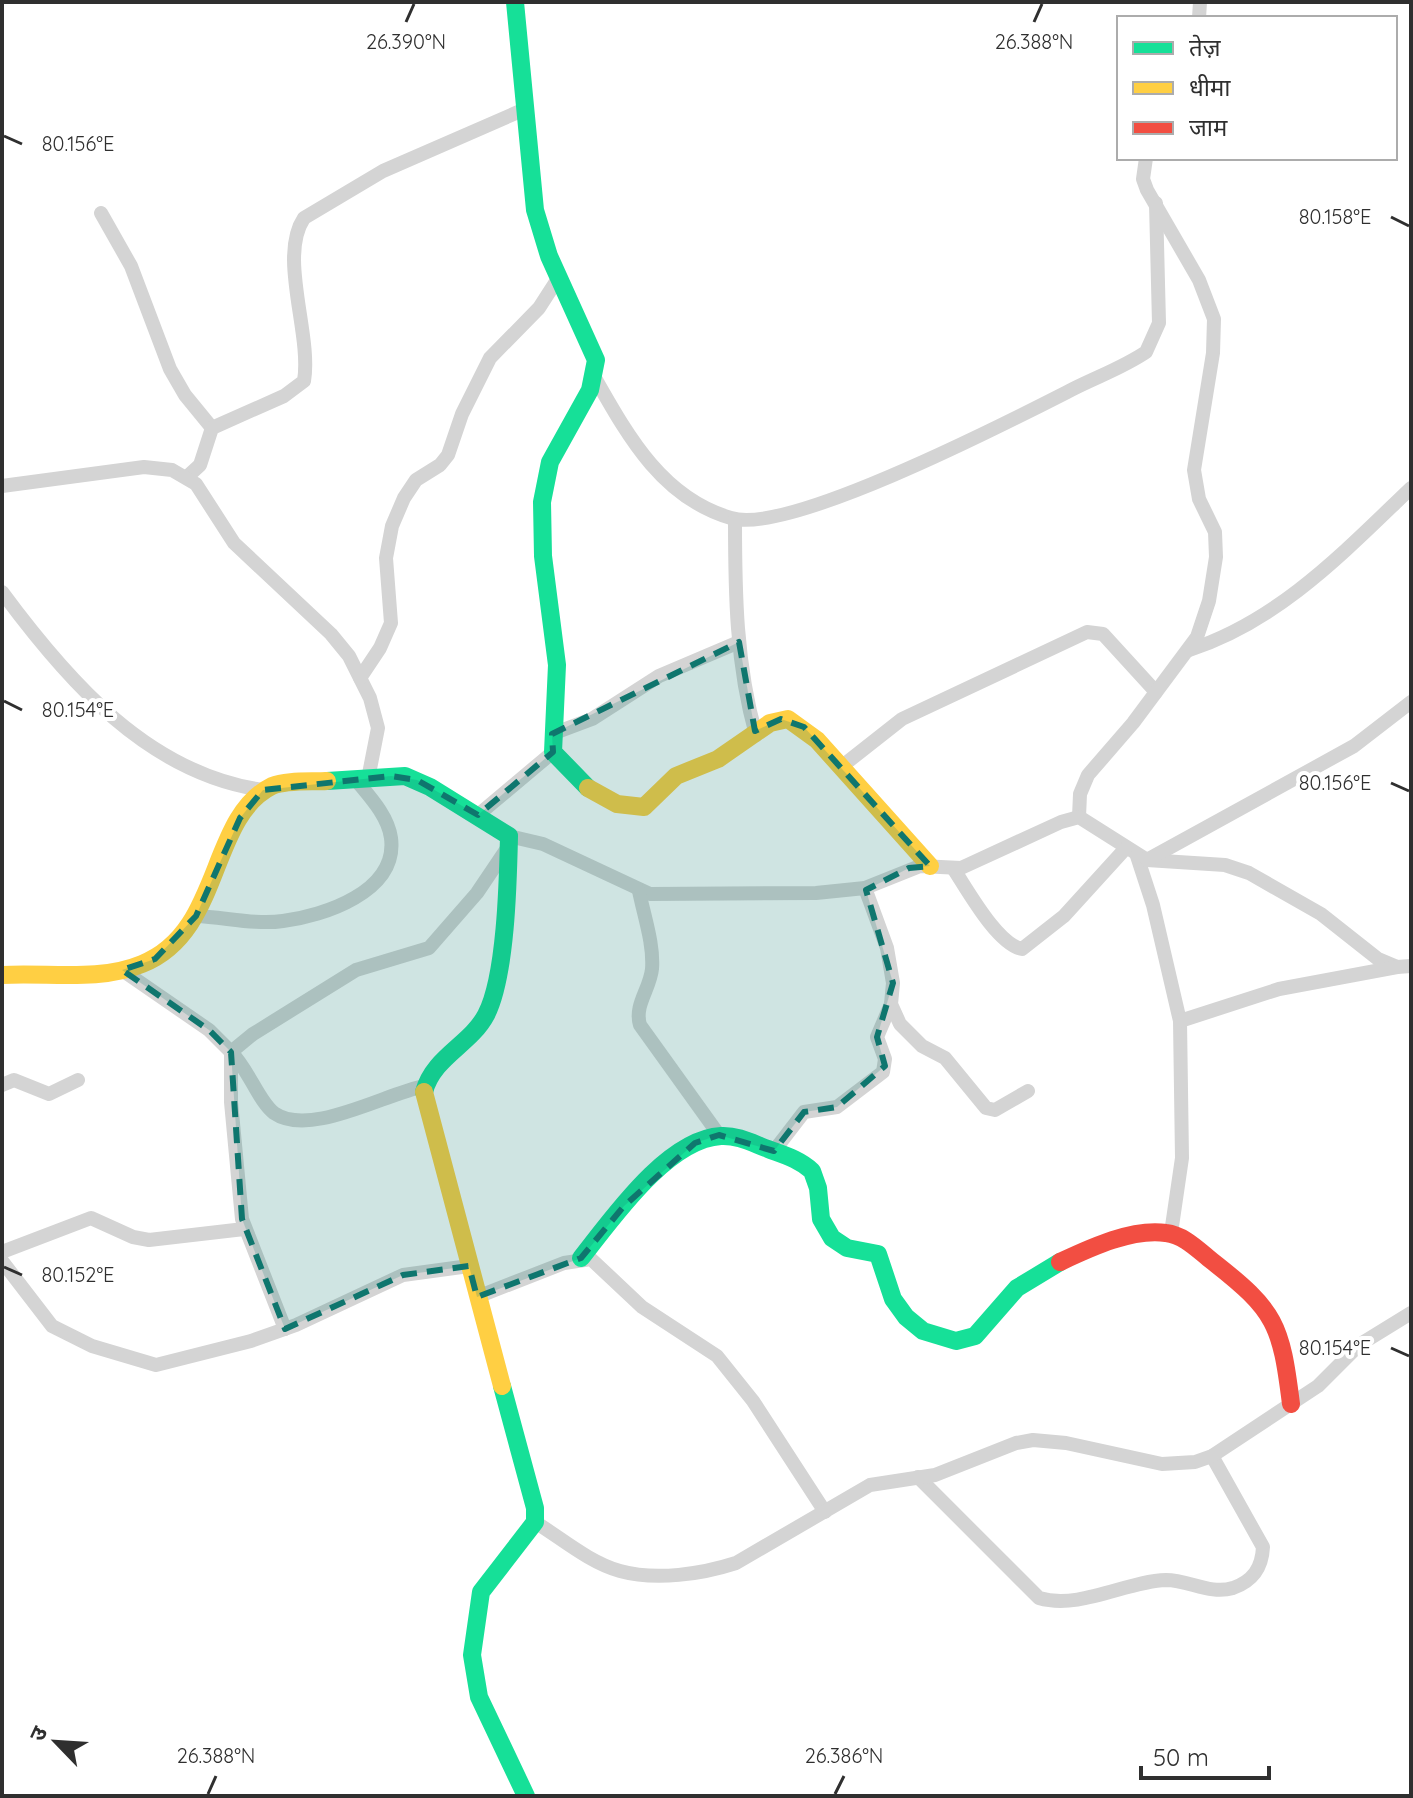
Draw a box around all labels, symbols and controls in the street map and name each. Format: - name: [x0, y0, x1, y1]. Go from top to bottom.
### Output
- legend: [1117, 16, 1397, 160]
- text: 26.390°N: [366, 29, 446, 54]
- text: 26.388°N: [995, 29, 1073, 54]
- text: तेज़: [1189, 32, 1222, 62]
- text: धीमा: [1189, 72, 1231, 102]
- text: जाम: [1189, 112, 1228, 142]
- text: 80.156°E: [42, 131, 114, 156]
- text: 80.158°E: [1299, 204, 1371, 229]
- text: 80.154°E: [42, 697, 114, 722]
- text: 80.156°E: [1299, 770, 1371, 795]
- text: 80.152°E: [42, 1262, 114, 1287]
- text: 80.154°E: [1299, 1335, 1371, 1360]
- north arrow: [16, 1702, 96, 1782]
- text: उ: [22, 1721, 54, 1745]
- scale bar: [1141, 1730, 1269, 1780]
- text: 50 m: [1153, 1742, 1209, 1772]
- text: 26.388°N: [177, 1743, 255, 1768]
- text: 26.386°N: [805, 1743, 883, 1768]

